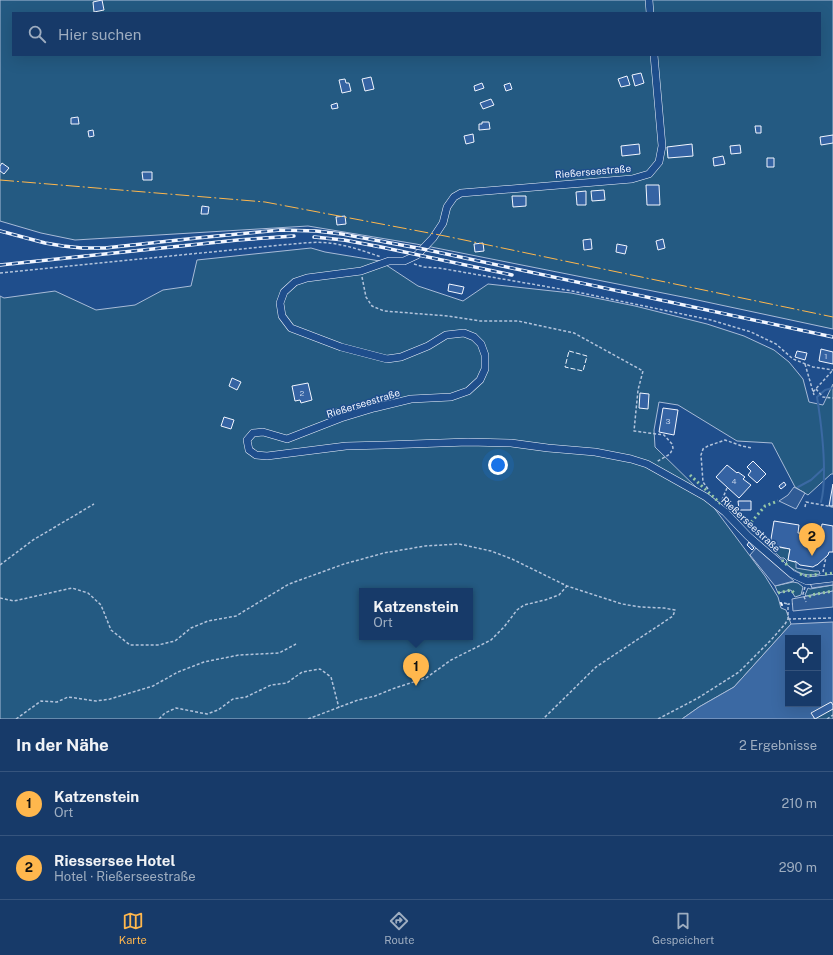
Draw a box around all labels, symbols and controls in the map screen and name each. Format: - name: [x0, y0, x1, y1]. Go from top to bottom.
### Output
- search box: [12, 12, 821, 56]
- icon: search: [26, 23, 48, 45]
- text: Hier suchen: [58, 26, 141, 43]
- street label: Rießerseestraße: [554, 162, 632, 180]
- house number: 1: [824, 351, 828, 361]
- street label: Rießerseestraße: [325, 386, 402, 420]
- house number: 2: [300, 388, 305, 398]
- house number: 3: [665, 416, 671, 426]
- your location: [488, 455, 508, 475]
- house number: 4: [731, 476, 737, 486]
- street label: Rießerseestraße: [719, 494, 783, 555]
- pin: 2: [799, 523, 825, 556]
- popup: [359, 588, 473, 640]
- text: Katzenstein: [373, 598, 459, 615]
- text: Ort: [373, 615, 393, 630]
- map controls: [785, 635, 821, 707]
- button: locate: [785, 635, 821, 671]
- pin: 1: [403, 653, 429, 686]
- button: layers: [785, 671, 821, 707]
- text: In der Nähe: [16, 735, 109, 755]
- text: 2 Ergebnisse: [739, 738, 817, 753]
- text: Katzenstein: [54, 788, 139, 805]
- text: 1: [26, 796, 32, 811]
- text: 210 m: [782, 796, 817, 811]
- text: Ort: [54, 805, 73, 820]
- text: Riessersee Hotel: [54, 852, 175, 869]
- text: 2: [25, 860, 33, 875]
- text: 290 m: [779, 860, 817, 875]
- text: Hotel · Rießerseestraße: [54, 869, 196, 884]
- tab: Karte: [119, 910, 147, 946]
- tab: Route: [384, 910, 414, 946]
- tab: Gespeichert: [652, 910, 714, 946]

